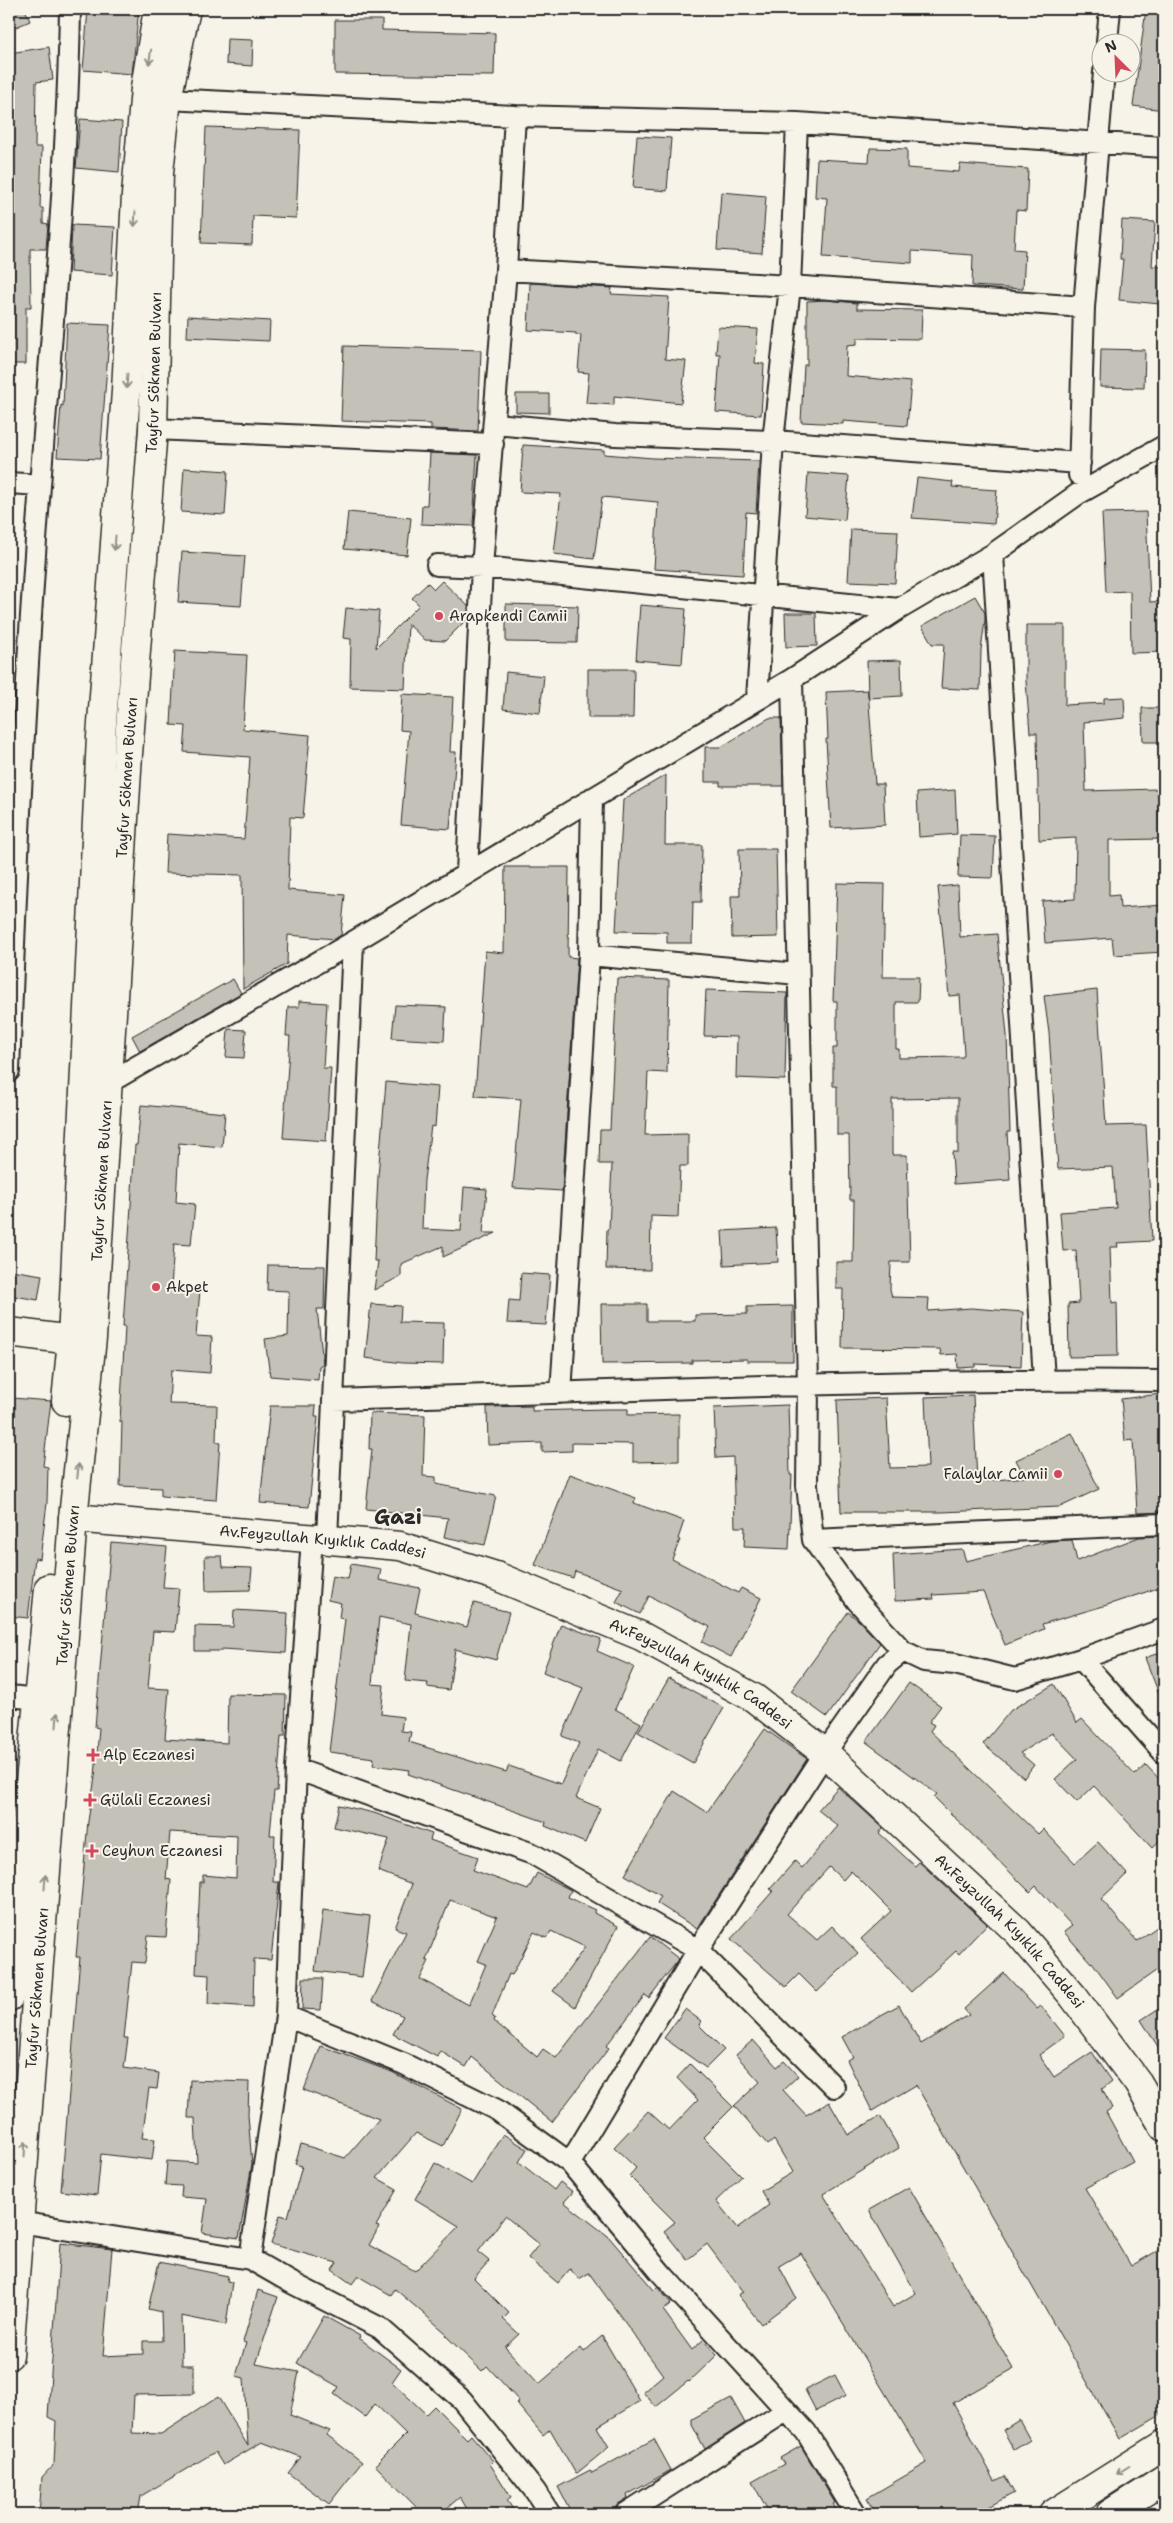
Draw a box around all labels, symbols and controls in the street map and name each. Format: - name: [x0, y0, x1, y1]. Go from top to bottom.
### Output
- north arrow: [1090, 32, 1140, 82]
- text: N: [1102, 36, 1119, 57]
- one-way arrow: [144, 48, 154, 64]
- one-way arrow: [130, 210, 140, 226]
- street label: Tayfur Sökmen Bulvarı: [141, 291, 166, 454]
- one-way arrow: [122, 373, 131, 389]
- one-way arrow: [110, 535, 120, 551]
- place label: Arapkendi Camii: [449, 606, 568, 626]
- marker: Arapkendi Camii: [433, 610, 445, 622]
- street label: Tayfur Sökmen Bulvarı: [112, 696, 142, 859]
- street label: Tayfur Sökmen Bulvarı: [87, 1099, 117, 1262]
- place label: Akpet: [166, 1277, 209, 1297]
- marker: Akpet: [150, 1281, 162, 1293]
- one-way arrow: [73, 1464, 83, 1480]
- place label: Falaylar Camii: [944, 1464, 1048, 1484]
- marker: Falaylar Camii: [1052, 1468, 1064, 1480]
- street label: Tayfur Sökmen Bulvarı: [52, 1504, 84, 1667]
- district label: Gazi: [374, 1504, 422, 1530]
- street label: Av.Feyzullah Kıyıklık Caddesi: [219, 1521, 429, 1564]
- street label: Av.Feyzullah Kıyıklık Caddesi: [606, 1614, 796, 1734]
- one-way arrow: [53, 1713, 62, 1729]
- place label: Alp Eczanesi: [103, 1745, 195, 1765]
- marker: Alp Eczanesi: [87, 1749, 99, 1761]
- place label: Gülali Eczanesi: [100, 1790, 211, 1810]
- marker: Gülali Eczanesi: [84, 1794, 96, 1806]
- place label: Ceyhun Eczanesi: [102, 1841, 223, 1861]
- marker: Ceyhun Eczanesi: [86, 1845, 98, 1857]
- street label: Av.Feyzullah Kıyıklık Caddesi: [930, 1849, 1089, 2012]
- one-way arrow: [41, 1875, 50, 1891]
- street label: Tayfur Sökmen Bulvarı: [21, 1907, 53, 2069]
- one-way arrow: [20, 2141, 30, 2157]
- one-way arrow: [1116, 2465, 1130, 2476]

